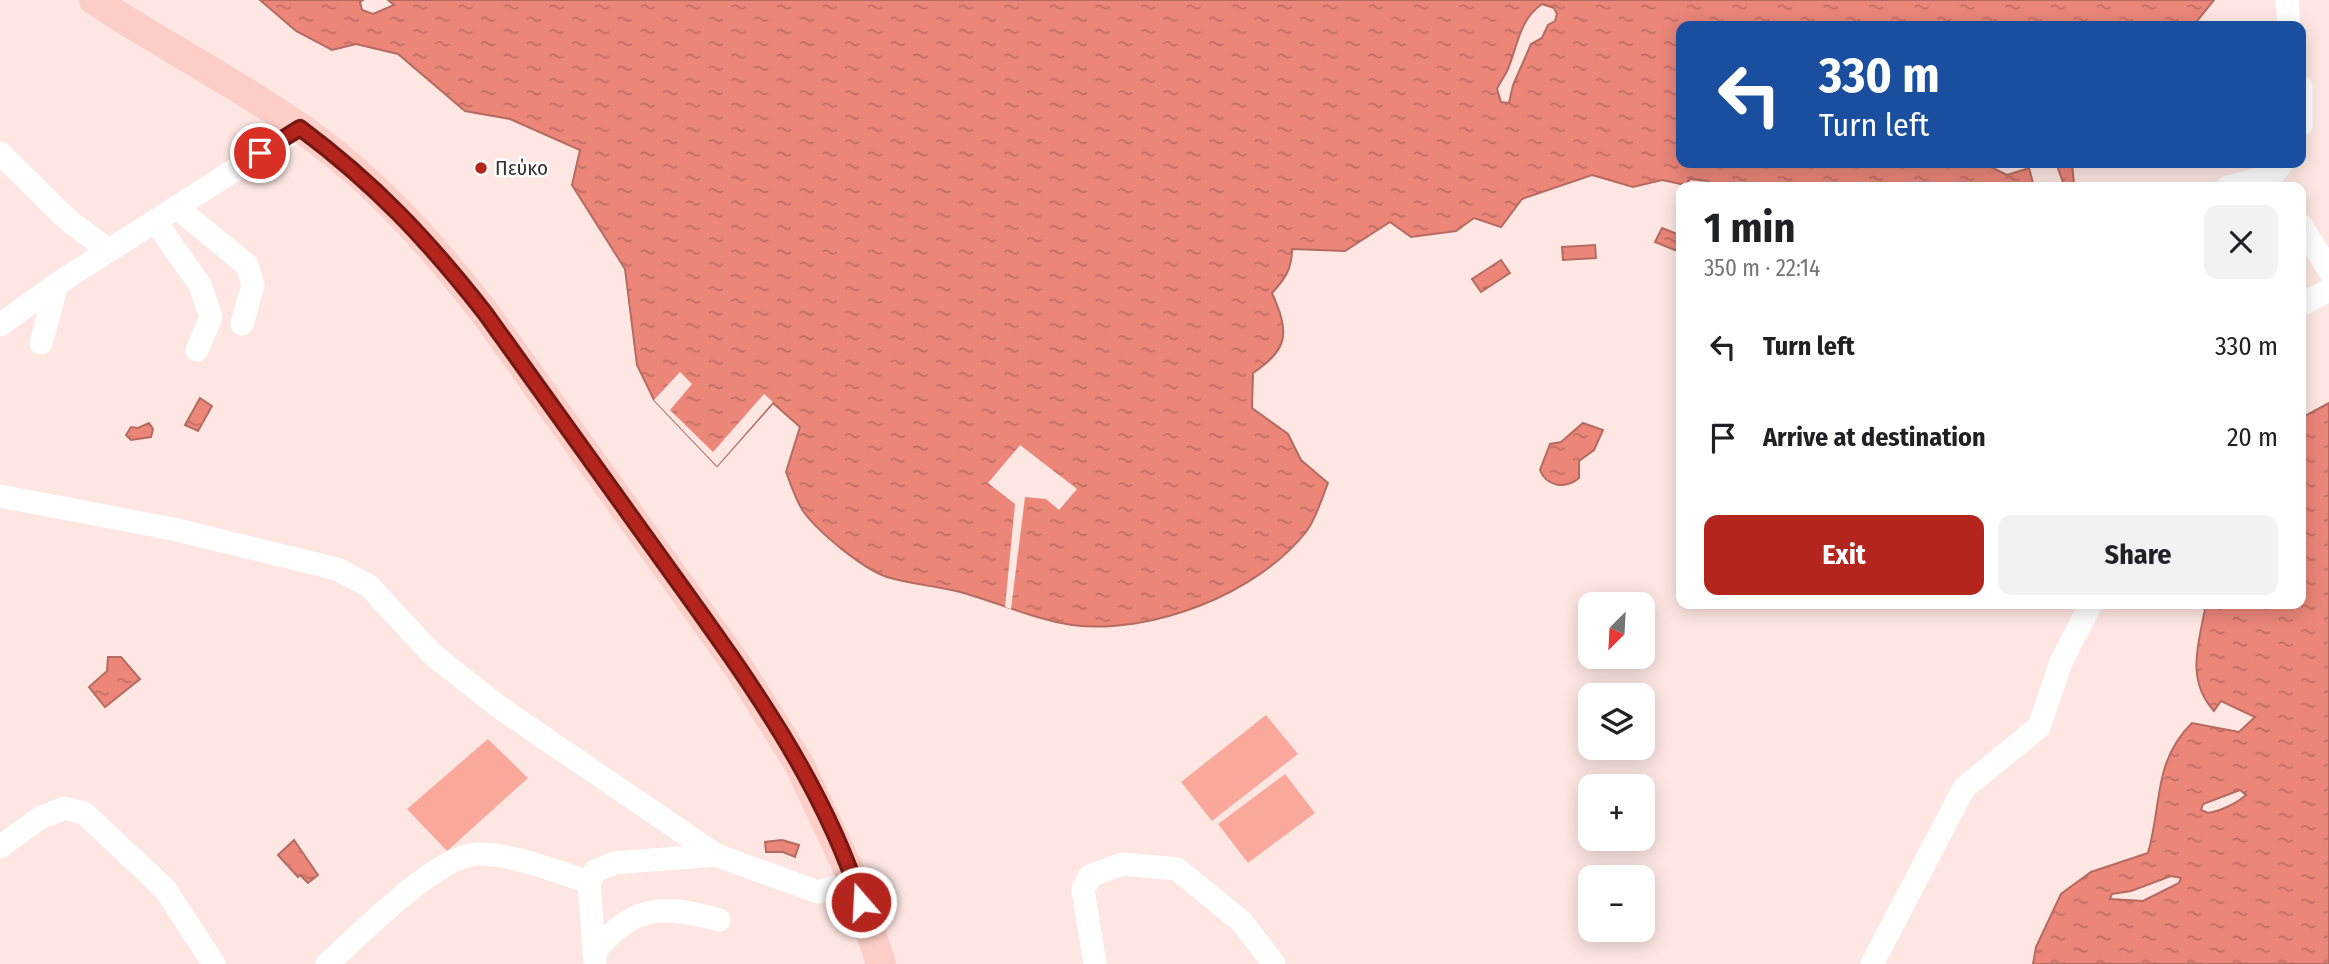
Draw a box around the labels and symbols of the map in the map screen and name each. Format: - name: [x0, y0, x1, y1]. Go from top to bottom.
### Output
- pin: [230, 123, 290, 183]
- place label: Πεύκο: [495, 155, 548, 181]
- marker: Πεύκο: [473, 160, 489, 176]
- north arrow: [1578, 592, 1656, 668]
- position arrow: [824, 865, 898, 939]

